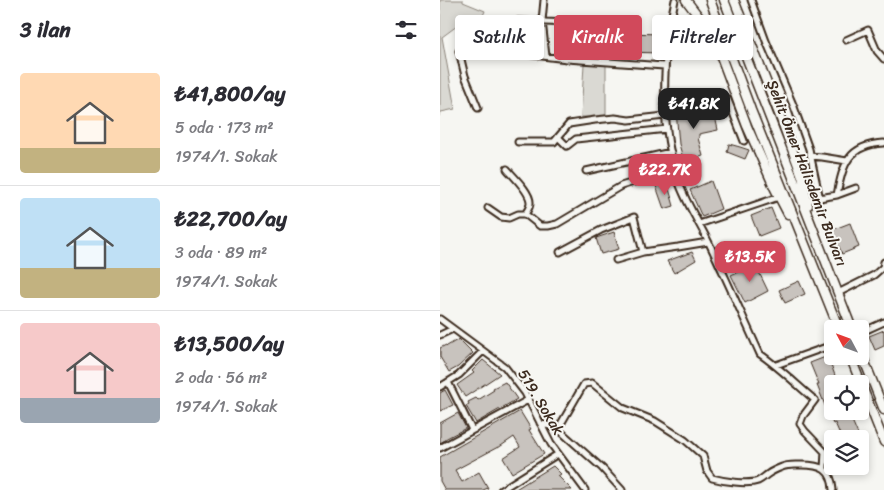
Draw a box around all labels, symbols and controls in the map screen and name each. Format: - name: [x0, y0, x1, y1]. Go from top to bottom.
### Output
- text: 3 ilan: [20, 11, 71, 49]
- chip: Satılık: [455, 15, 544, 60]
- chip: Kiralık: [554, 15, 642, 60]
- chip: Filtreler: [652, 15, 753, 60]
- icon: filters: [392, 16, 420, 44]
- text: ₺41,800/ay: [175, 75, 285, 113]
- street label: Şehit Ömer Halisdemir Bulvarı: [759, 76, 855, 270]
- pin: ₺41.8K: [653, 88, 735, 130]
- text: ₺41.8K: [669, 89, 719, 118]
- icon: home: [60, 93, 120, 153]
- text: 5 oda · 173 m²: [175, 113, 274, 142]
- text: 1974/1. Sokak: [175, 142, 278, 171]
- pin: ₺22.7K: [624, 154, 706, 196]
- text: ₺22.7K: [640, 155, 691, 184]
- text: ₺22,700/ay: [175, 200, 287, 238]
- icon: home: [60, 218, 120, 278]
- text: 3 oda · 89 m²: [175, 238, 267, 267]
- pin: ₺13.5K: [709, 240, 791, 283]
- text: ₺13.5K: [726, 242, 774, 271]
- text: 1974/1. Sokak: [175, 267, 278, 296]
- north arrow: [824, 320, 869, 365]
- map controls: [824, 320, 869, 475]
- text: ₺13,500/ay: [175, 325, 284, 363]
- icon: home: [60, 343, 120, 403]
- text: 2 oda · 56 m²: [175, 363, 267, 392]
- street label: 519. Sokak: [511, 364, 571, 440]
- button: locate: [824, 375, 869, 420]
- text: 1974/1. Sokak: [175, 392, 278, 421]
- button: layers: [824, 430, 869, 475]

